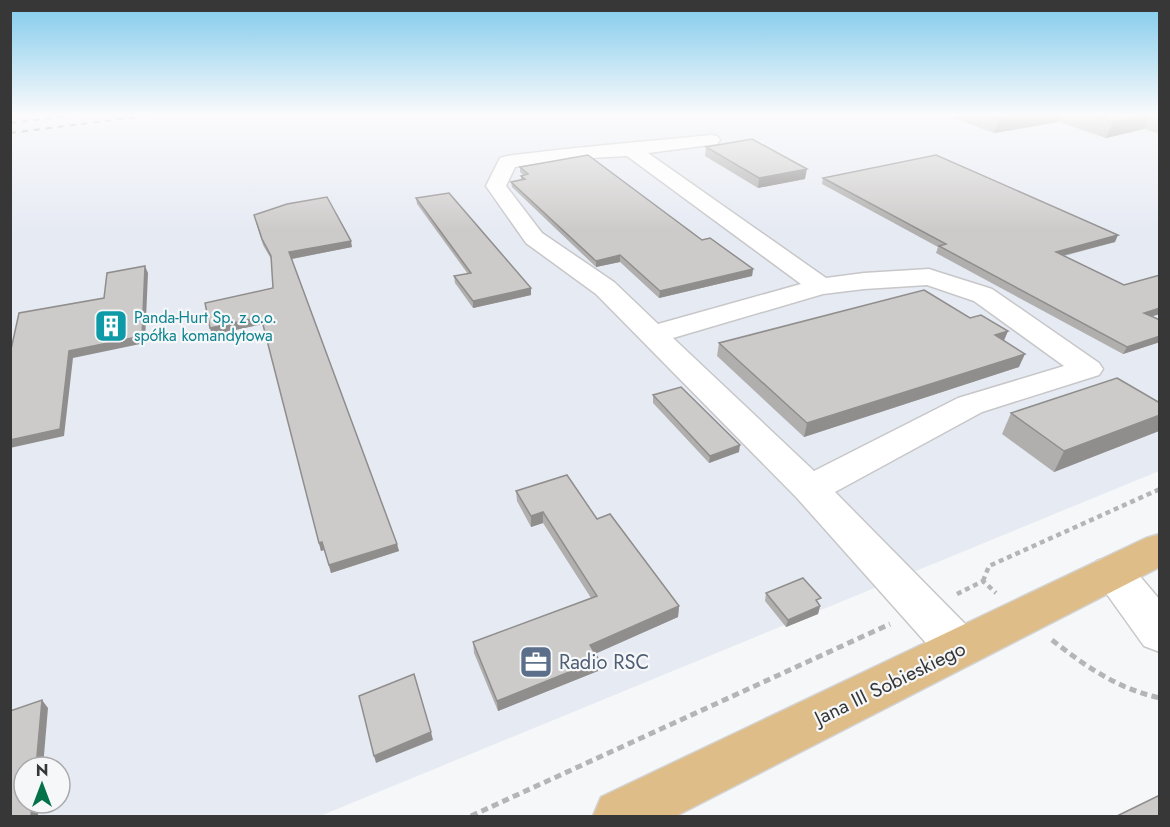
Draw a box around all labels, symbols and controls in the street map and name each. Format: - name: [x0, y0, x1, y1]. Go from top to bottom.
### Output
- place label: Panda-Hurt Sp. z o.o. spółka komandytowa: [134, 306, 277, 347]
- building icon: Panda-Hurt Sp. z o.o. spółka komandytowa: [93, 308, 129, 344]
- street label: Jana III Sobieskiego: [807, 634, 971, 734]
- office icon: Radio RSC: [518, 644, 554, 680]
- place label: Radio RSC: [559, 648, 649, 677]
- north arrow: [12, 755, 72, 815]
- text: N: [36, 759, 48, 782]

